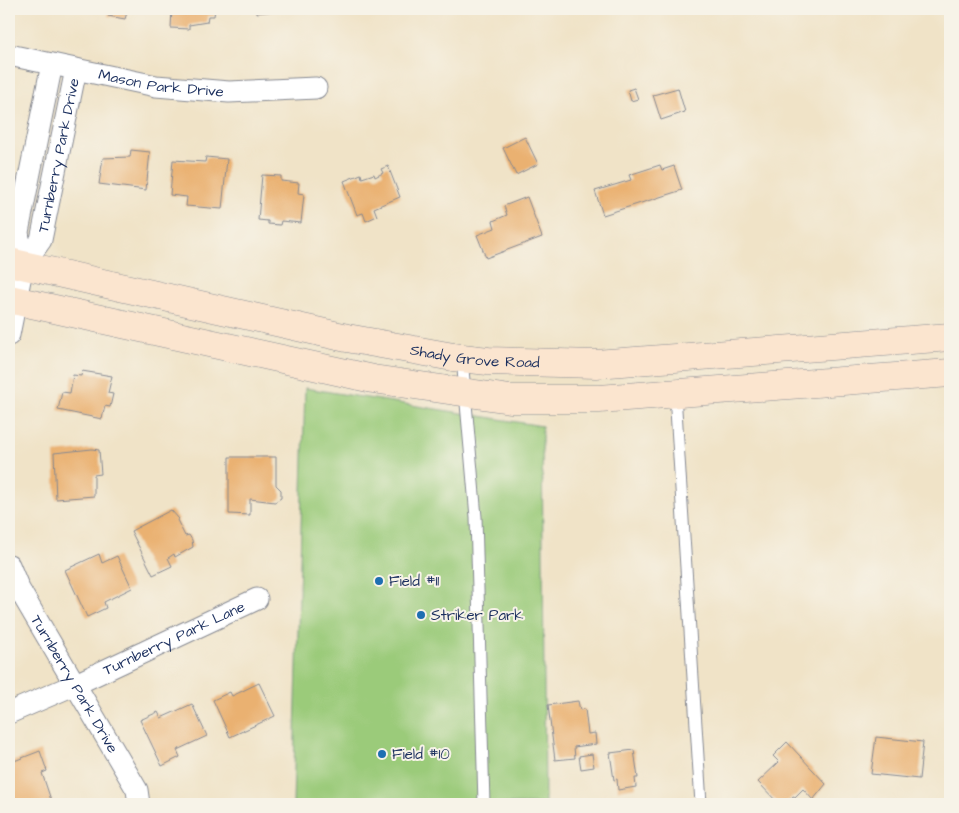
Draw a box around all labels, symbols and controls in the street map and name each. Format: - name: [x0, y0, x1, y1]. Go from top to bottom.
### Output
- street label: Mason Park Drive: [97, 64, 225, 102]
- street label: Turnberry Park Drive: [32, 76, 84, 234]
- street label: Shady Grove Road: [409, 339, 540, 373]
- place label: Field #11: [389, 571, 439, 592]
- marker: Field #11: [373, 575, 385, 587]
- street label: Turnberry Park Lane: [99, 596, 248, 680]
- place label: Striker Park: [431, 605, 524, 626]
- marker: Striker Park: [415, 609, 427, 621]
- street label: Turnberry Park Drive: [26, 611, 124, 757]
- place label: Field #10: [392, 744, 450, 765]
- marker: Field #10: [376, 748, 388, 760]

